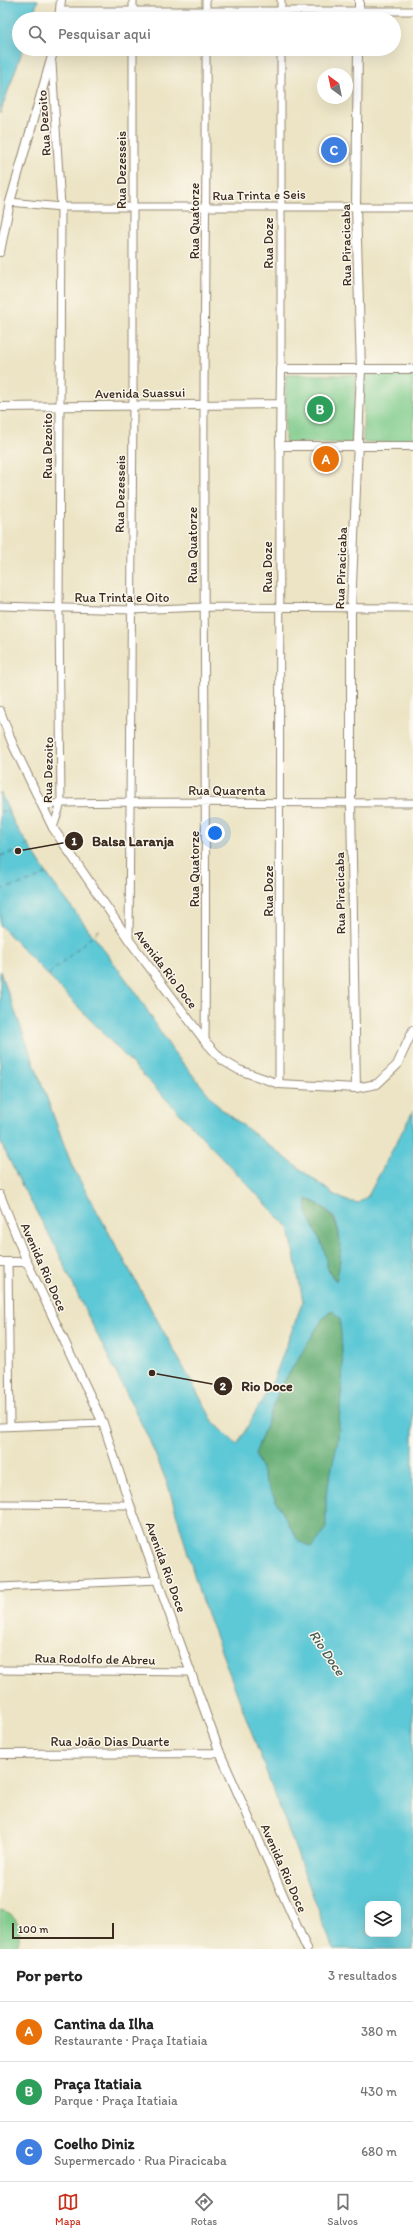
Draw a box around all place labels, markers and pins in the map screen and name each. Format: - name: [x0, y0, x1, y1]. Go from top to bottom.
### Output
- pin: C: [321, 135, 347, 165]
- pin: B: [307, 394, 333, 424]
- pin: A: [313, 444, 339, 474]
- callout: Balsa Laranja: [64, 828, 182, 854]
- callout: Rio Doce: [213, 1373, 301, 1399]

